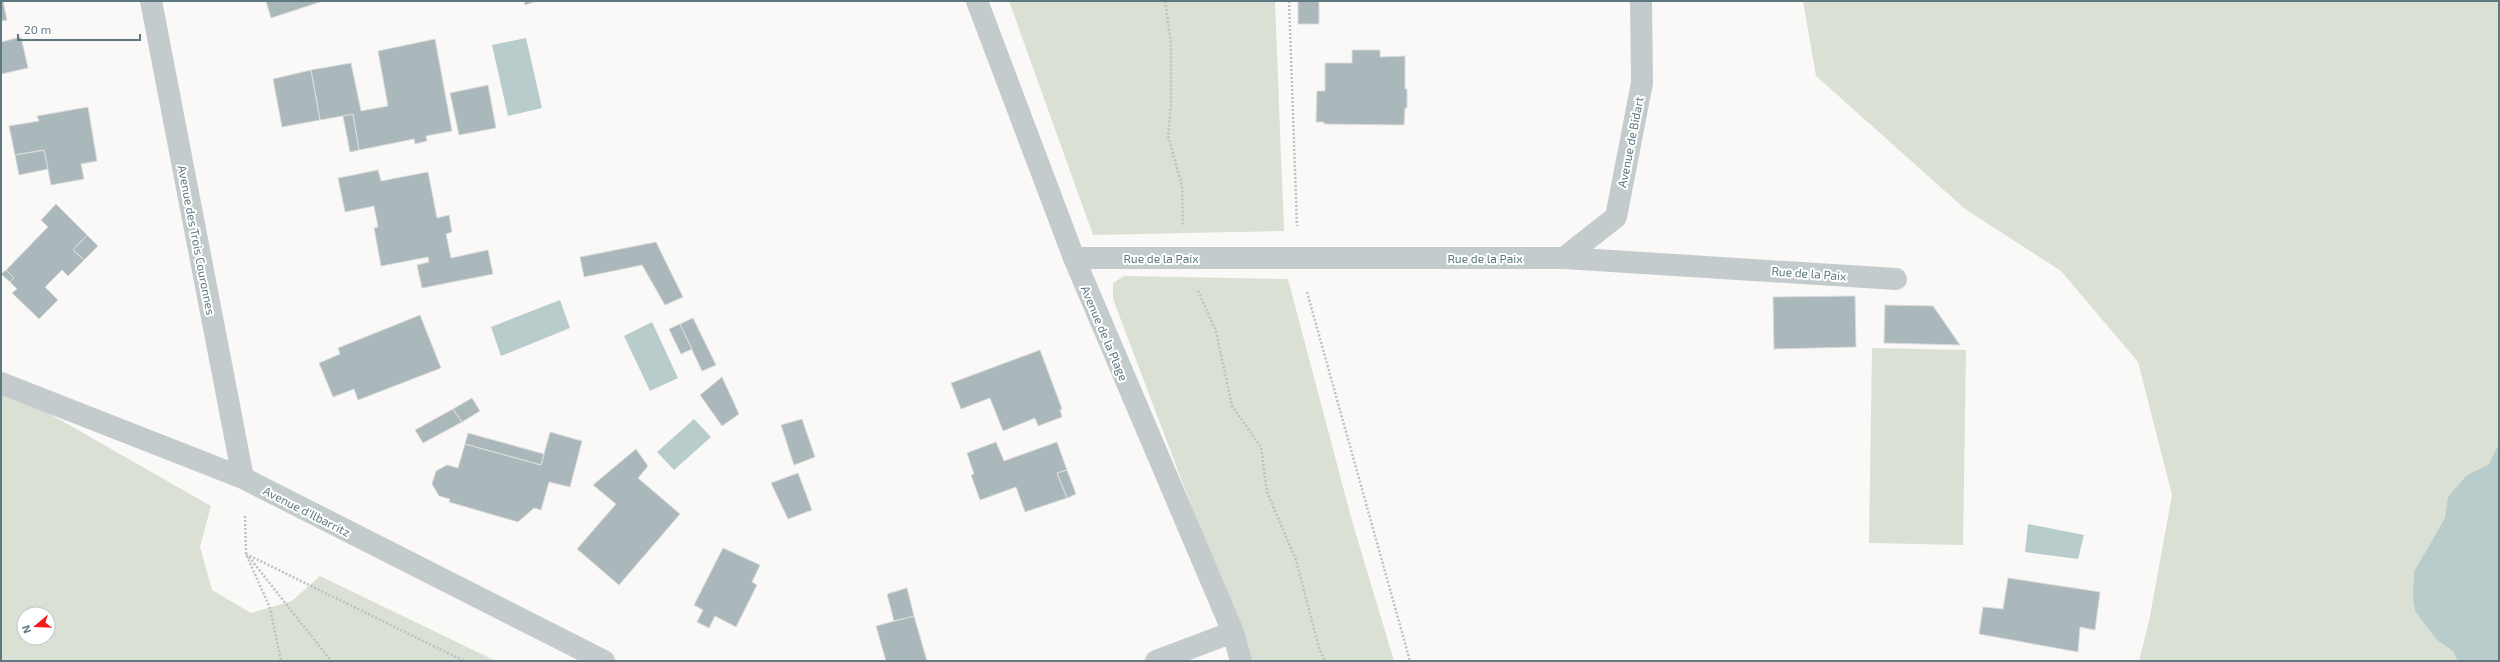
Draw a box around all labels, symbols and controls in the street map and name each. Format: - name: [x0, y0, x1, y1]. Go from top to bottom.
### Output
- scale bar: [18, 16, 140, 42]
- text: 20 m: [24, 22, 51, 36]
- street label: Avenue de Bidart: [1614, 95, 1646, 189]
- street label: Avenue des Trois Couronnes: [176, 164, 218, 316]
- street label: Rue de la Paix: [1123, 251, 1199, 265]
- street label: Rue de la Paix: [1447, 251, 1523, 265]
- street label: Rue de la Paix: [1771, 263, 1848, 283]
- street label: Avenue de la Plage: [1079, 283, 1131, 383]
- street label: Avenue d'Ilbarritz: [261, 483, 353, 539]
- north arrow: [16, 606, 56, 646]
- text: N: [19, 623, 34, 635]

